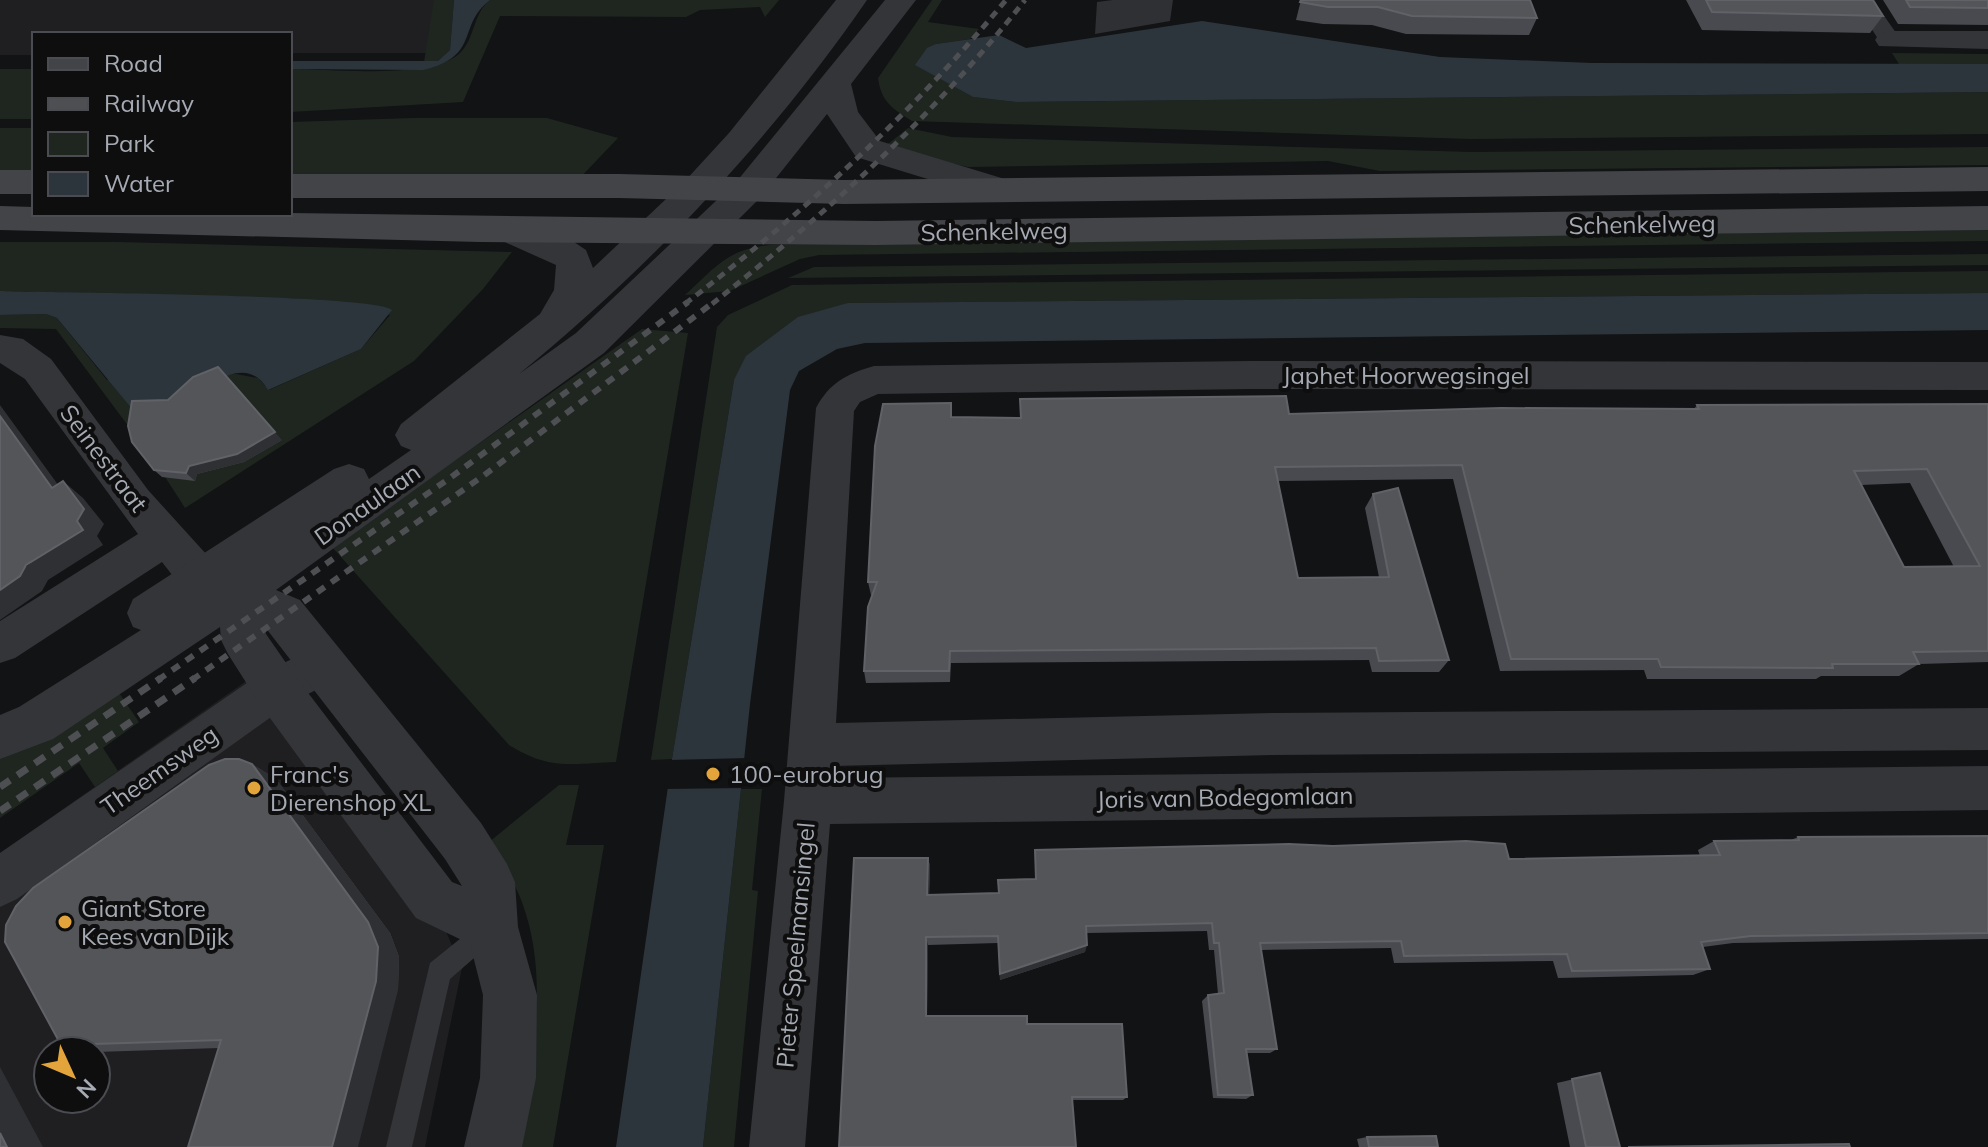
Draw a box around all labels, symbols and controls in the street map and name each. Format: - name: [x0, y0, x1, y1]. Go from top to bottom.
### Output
- legend: [32, 32, 292, 216]
- text: Road: [104, 48, 163, 78]
- text: Railway: [104, 88, 194, 118]
- text: Park: [104, 128, 155, 158]
- text: Water: [104, 168, 174, 198]
- street label: Schenkelweg: [1568, 208, 1716, 240]
- street label: Schenkelweg: [920, 215, 1068, 247]
- street label: Japhet Hoorwegsingel: [1283, 360, 1529, 390]
- street label: Seinestraat: [54, 398, 154, 518]
- street label: Donaulaan: [308, 457, 426, 551]
- street label: Theemsweg: [95, 719, 223, 821]
- place label: Franc's Dierenshop XL: [270, 759, 431, 817]
- place label: 100-eurobrug: [729, 759, 883, 789]
- marker: 100-eurobrug: [704, 765, 722, 783]
- marker: Franc's Dierenshop XL: [245, 779, 263, 797]
- street label: Joris van Bodegomlaan: [1096, 780, 1354, 814]
- street label: Pieter Speelmansingel: [769, 821, 821, 1069]
- place label: Giant Store Kees van Dijk: [81, 893, 230, 951]
- marker: Giant Store Kees van Dijk: [56, 913, 74, 931]
- north arrow: [32, 1035, 112, 1115]
- text: N: [71, 1073, 102, 1105]

